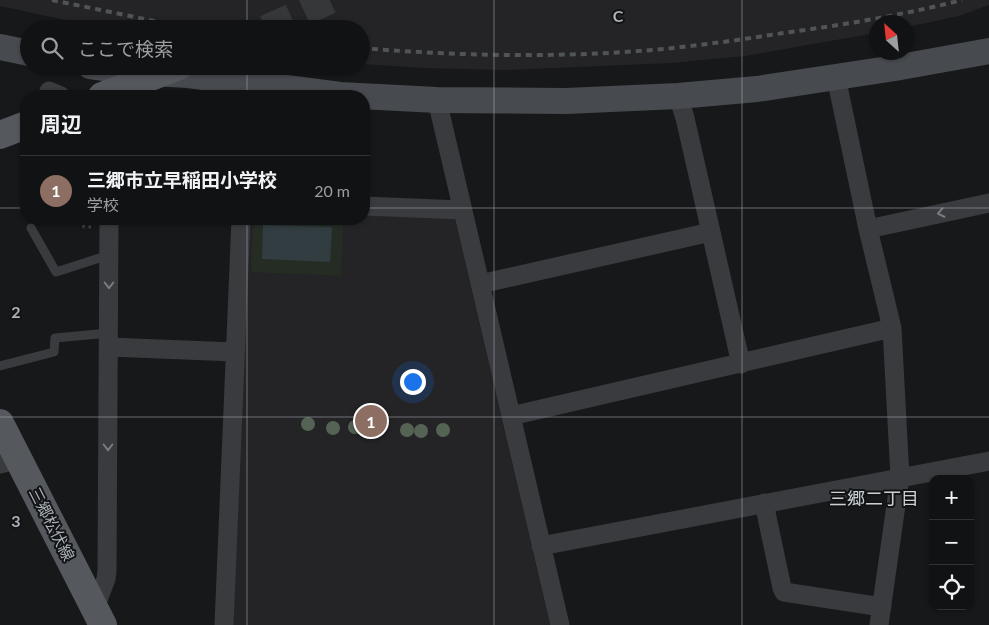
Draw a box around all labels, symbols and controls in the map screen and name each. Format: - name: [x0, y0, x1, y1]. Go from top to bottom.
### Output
- text: C: [613, 6, 624, 25]
- north arrow: [869, 15, 914, 60]
- search box: [20, 20, 370, 75]
- icon: search: [38, 34, 66, 62]
- text: ここで検索: [78, 37, 173, 60]
- text: 周辺: [40, 111, 82, 136]
- text: 三郷市立早稲田小学校: [87, 168, 277, 191]
- text: 1: [51, 181, 61, 200]
- text: 20 m: [314, 181, 350, 200]
- text: 学校: [87, 195, 119, 214]
- one-way arrow: [937, 207, 946, 218]
- one-way arrow: [104, 282, 114, 289]
- text: 2: [11, 302, 21, 321]
- your location: [400, 369, 426, 395]
- pin: 1: [355, 402, 387, 440]
- one-way arrow: [103, 444, 113, 452]
- map controls: [929, 475, 974, 610]
- button: +: [929, 475, 974, 520]
- street label: 三郷松伏線: [26, 484, 79, 564]
- district label: 三郷二丁目: [829, 487, 919, 509]
- text: 3: [11, 511, 21, 530]
- button: −: [929, 520, 974, 565]
- button: locate: [929, 565, 974, 610]

